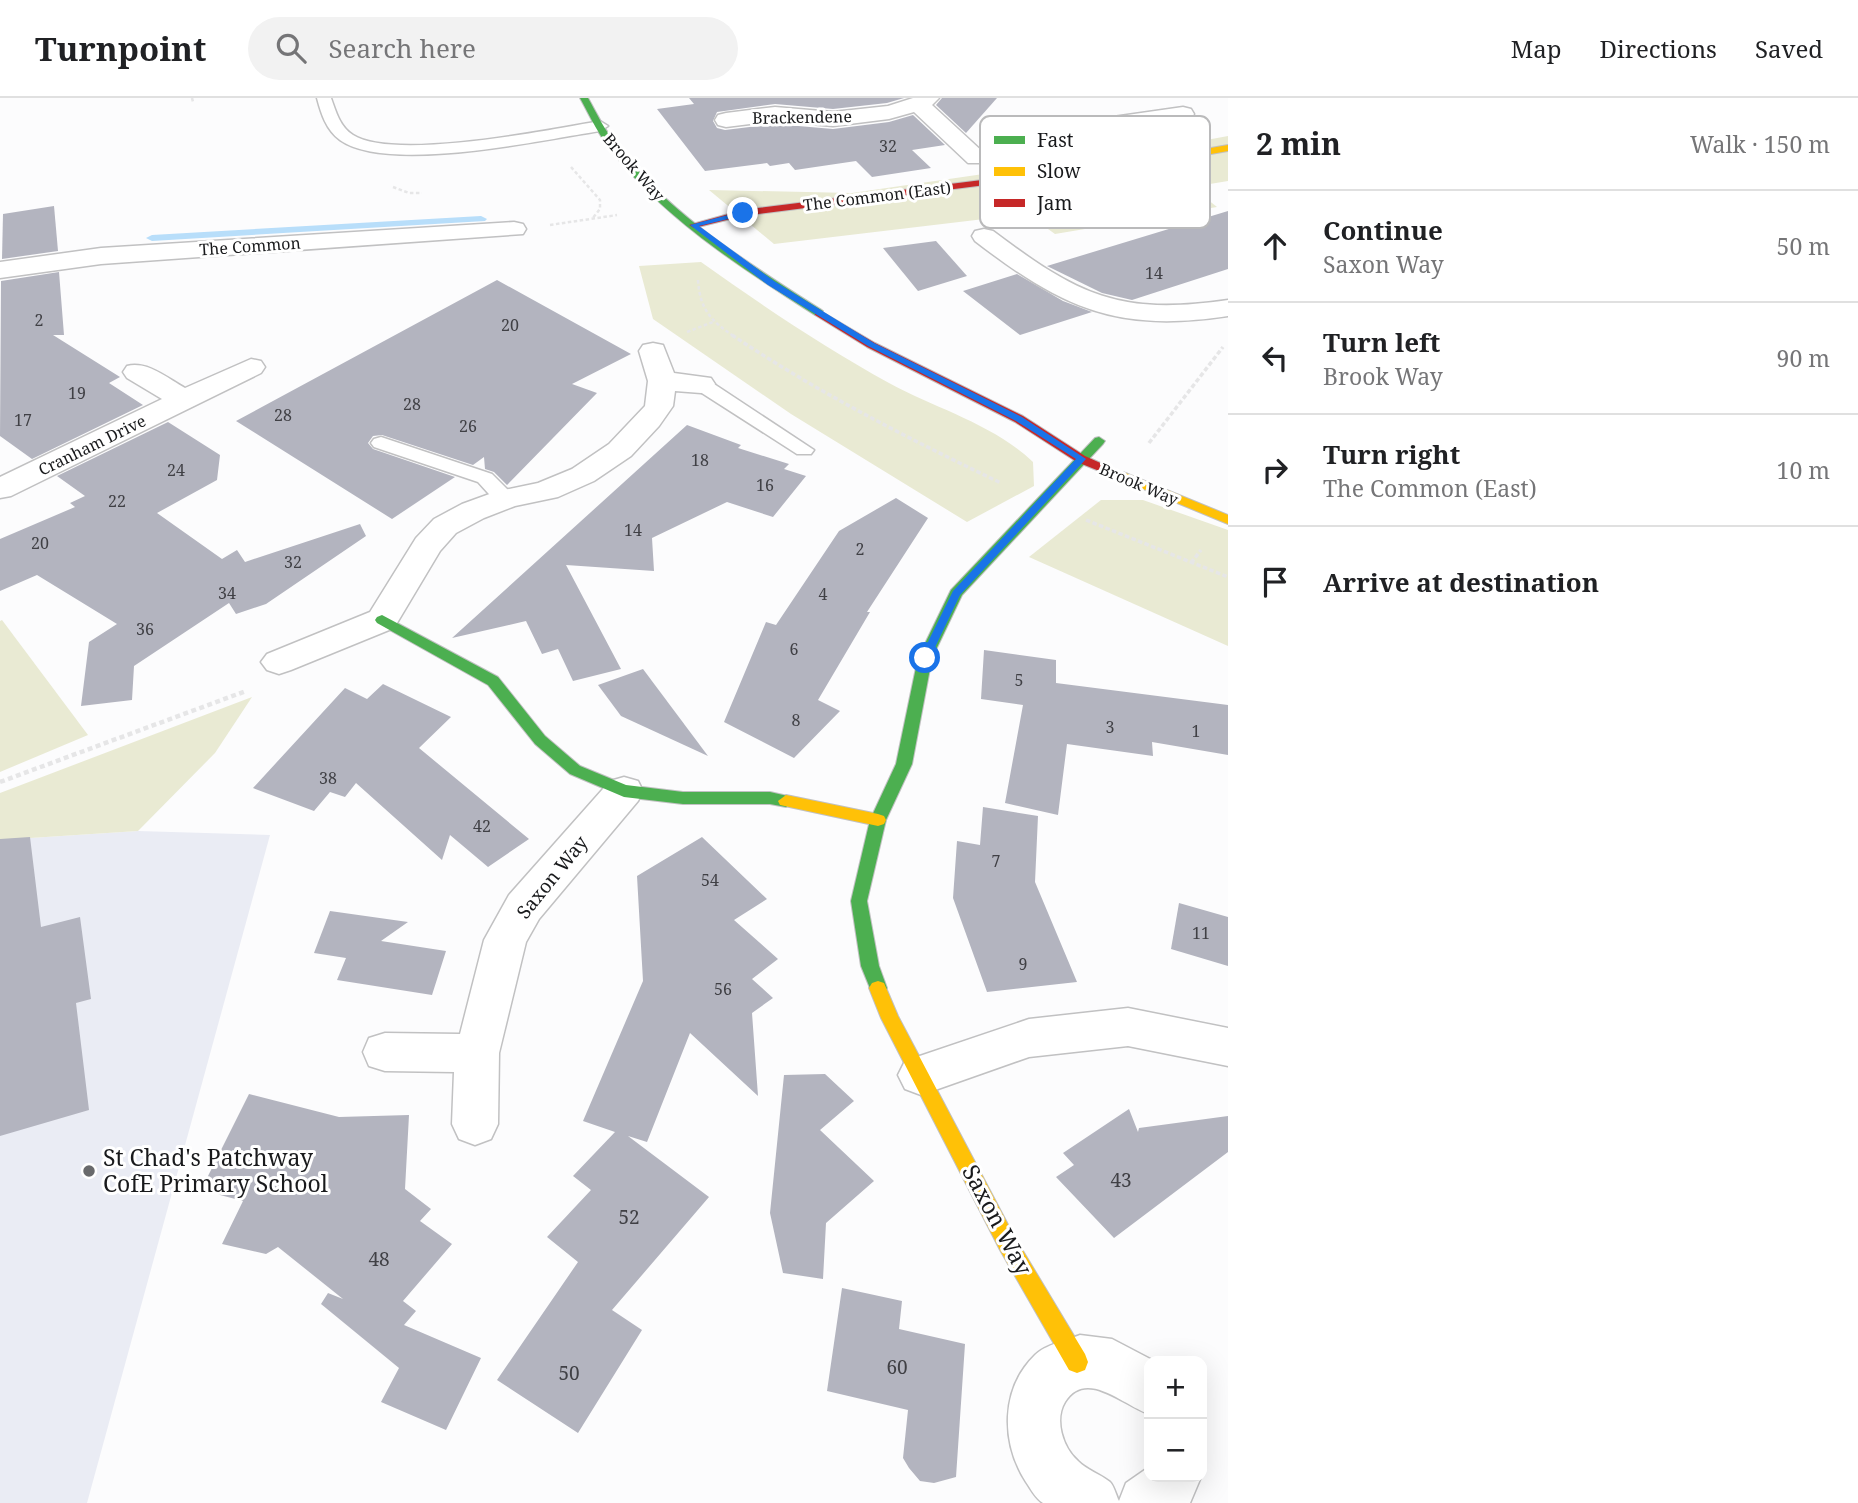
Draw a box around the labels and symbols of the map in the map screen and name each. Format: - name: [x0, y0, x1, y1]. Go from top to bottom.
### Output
- street label: Brackendene: [752, 105, 852, 129]
- legend: [980, 116, 1210, 228]
- text: Fast: [1037, 127, 1074, 153]
- street label: Brook Way: [598, 128, 670, 206]
- house number: 32: [879, 135, 897, 157]
- text: Slow: [1037, 158, 1081, 184]
- street label: The Common (East): [802, 176, 952, 216]
- text: Jam: [1036, 190, 1072, 216]
- route end: [727, 197, 758, 228]
- street label: The Common: [199, 231, 301, 261]
- house number: 14: [1145, 262, 1163, 284]
- house number: 2: [35, 309, 43, 331]
- house number: 20: [501, 314, 519, 336]
- house number: 19: [68, 382, 86, 404]
- house number: 28: [403, 393, 421, 415]
- house number: 28: [274, 404, 292, 426]
- house number: 17: [14, 409, 32, 431]
- street label: Cranham Drive: [35, 409, 149, 481]
- house number: 26: [459, 415, 477, 437]
- house number: 18: [691, 449, 709, 471]
- street label: Brook Way: [1096, 458, 1183, 511]
- house number: 24: [167, 459, 185, 481]
- house number: 16: [756, 474, 774, 496]
- house number: 22: [108, 490, 126, 512]
- house number: 14: [624, 519, 642, 541]
- house number: 20: [31, 532, 49, 554]
- house number: 2: [856, 538, 864, 560]
- house number: 32: [284, 551, 302, 573]
- house number: 34: [218, 582, 236, 604]
- house number: 4: [819, 583, 828, 605]
- house number: 36: [136, 618, 154, 640]
- house number: 6: [790, 638, 799, 660]
- route start: [909, 642, 940, 673]
- house number: 5: [1015, 669, 1023, 691]
- house number: 8: [792, 709, 801, 731]
- house number: 3: [1106, 716, 1115, 738]
- house number: 1: [1192, 720, 1200, 742]
- house number: 38: [319, 767, 337, 789]
- house number: 42: [473, 815, 491, 837]
- street label: Saxon Way: [510, 830, 594, 924]
- house number: 7: [992, 850, 1001, 872]
- house number: 54: [701, 869, 719, 891]
- house number: 11: [1192, 922, 1210, 944]
- house number: 9: [1019, 953, 1027, 975]
- house number: 56: [714, 978, 732, 1000]
- place label: St Chad's Patchway CofE Primary School: [103, 1141, 328, 1199]
- street label: Saxon Way: [955, 1159, 1040, 1280]
- marker: St Chad's Patchway CofE Primary School: [81, 1163, 97, 1179]
- house number: 43: [1110, 1167, 1132, 1193]
- house number: 52: [618, 1204, 640, 1230]
- house number: 48: [368, 1246, 390, 1272]
- house number: 60: [886, 1354, 908, 1380]
- house number: 50: [558, 1360, 580, 1386]

